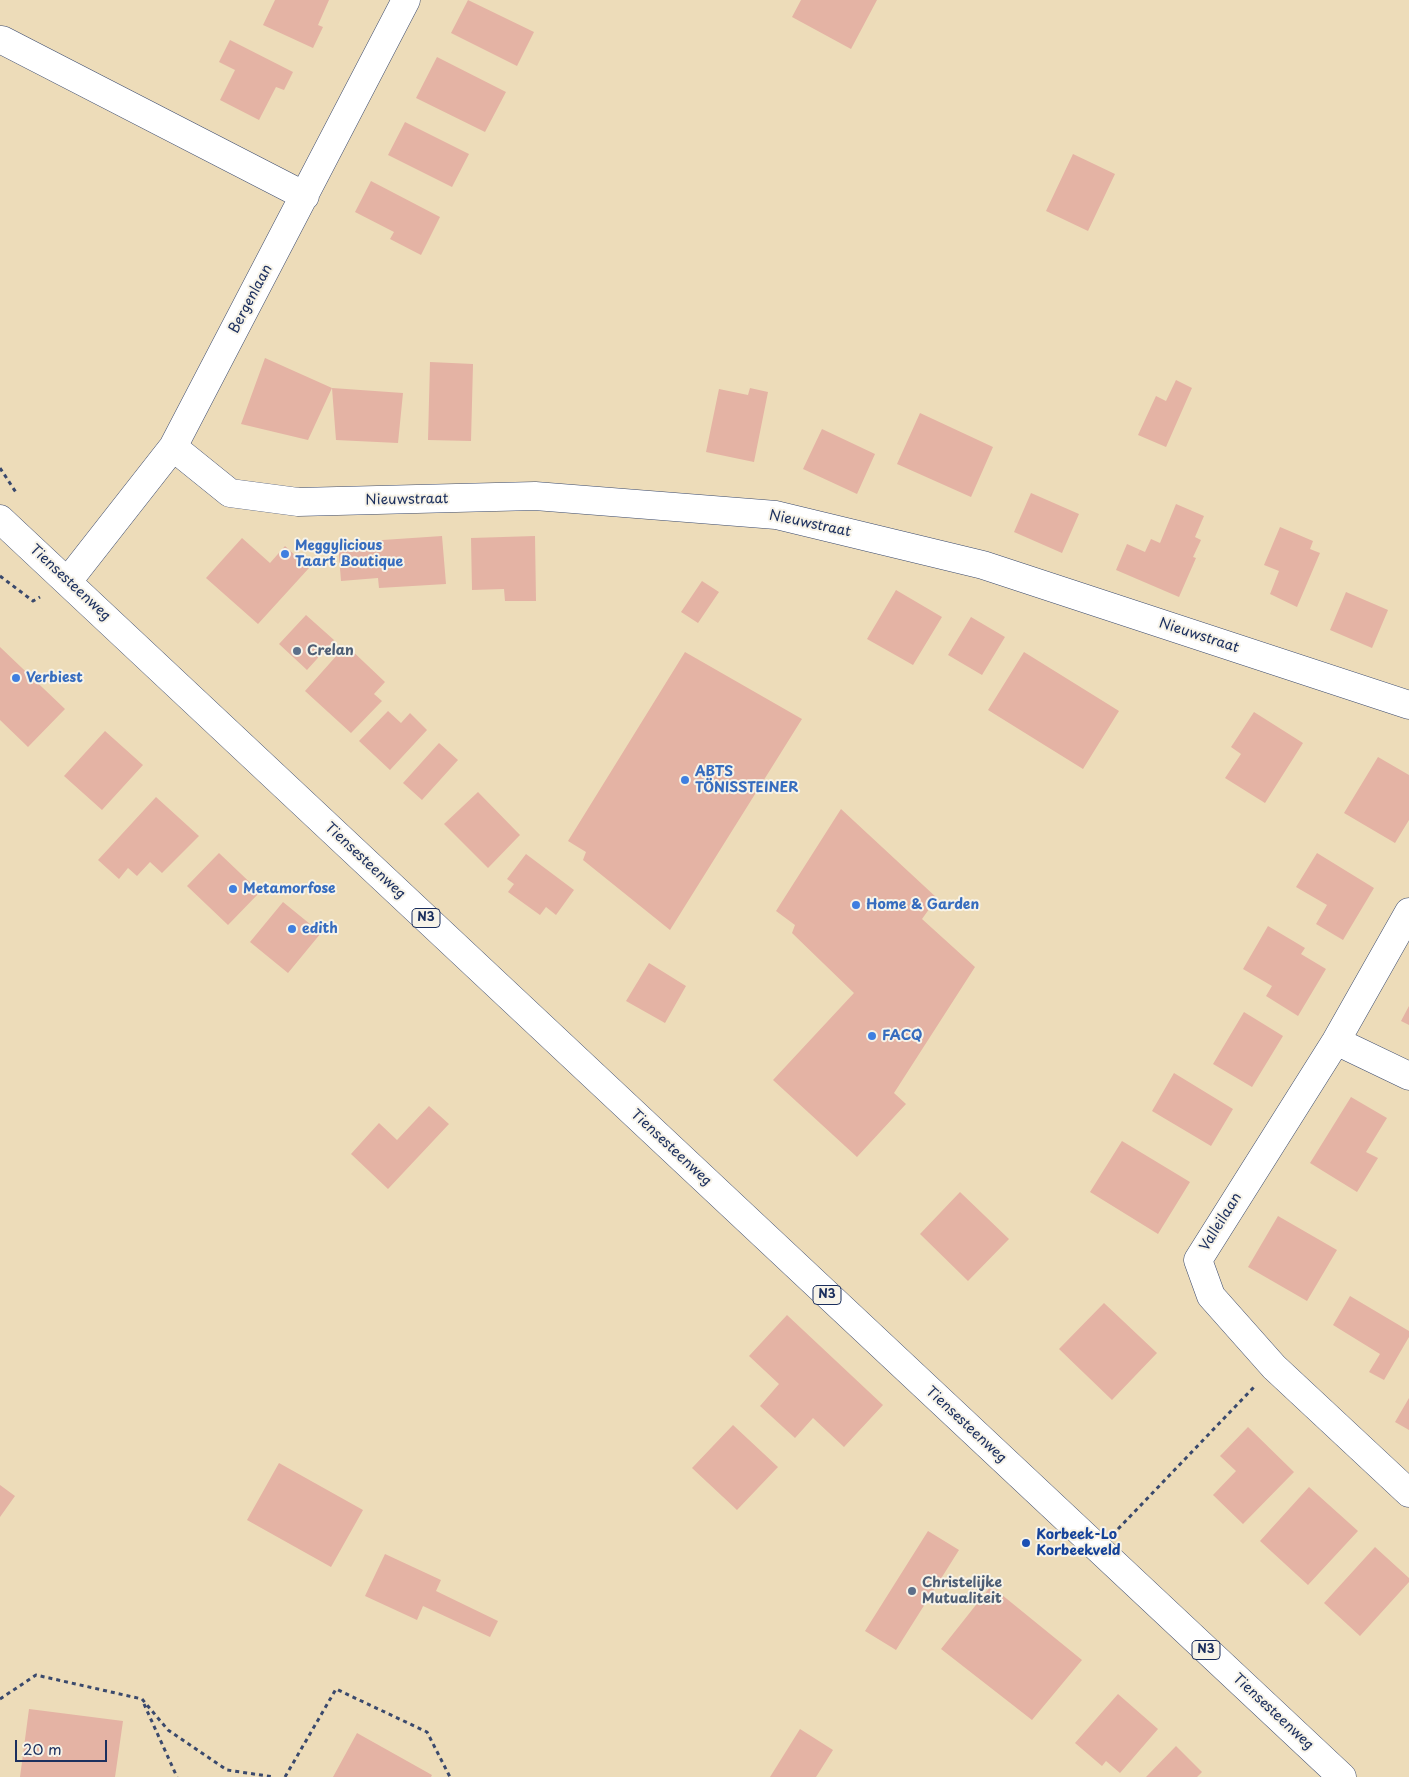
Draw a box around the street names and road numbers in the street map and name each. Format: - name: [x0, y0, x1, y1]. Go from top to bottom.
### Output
- street label: Bergenlaan: [226, 262, 276, 336]
- street label: Nieuwstraat: [365, 491, 449, 509]
- street label: Nieuwstraat: [768, 507, 852, 541]
- street label: Tiensesteenweg: [26, 541, 114, 625]
- street label: Nieuwstraat: [1157, 615, 1241, 657]
- street label: Tiensesteenweg: [321, 819, 409, 903]
- road number: N3: [412, 908, 440, 928]
- street label: Tiensesteenweg: [627, 1106, 715, 1190]
- street label: Valleilaan: [1197, 1190, 1245, 1254]
- road number: N3: [813, 1286, 841, 1304]
- street label: Tiensesteenweg: [922, 1383, 1010, 1467]
- road number: N3: [1192, 1640, 1220, 1660]
- street label: Tiensesteenweg: [1229, 1670, 1317, 1754]

